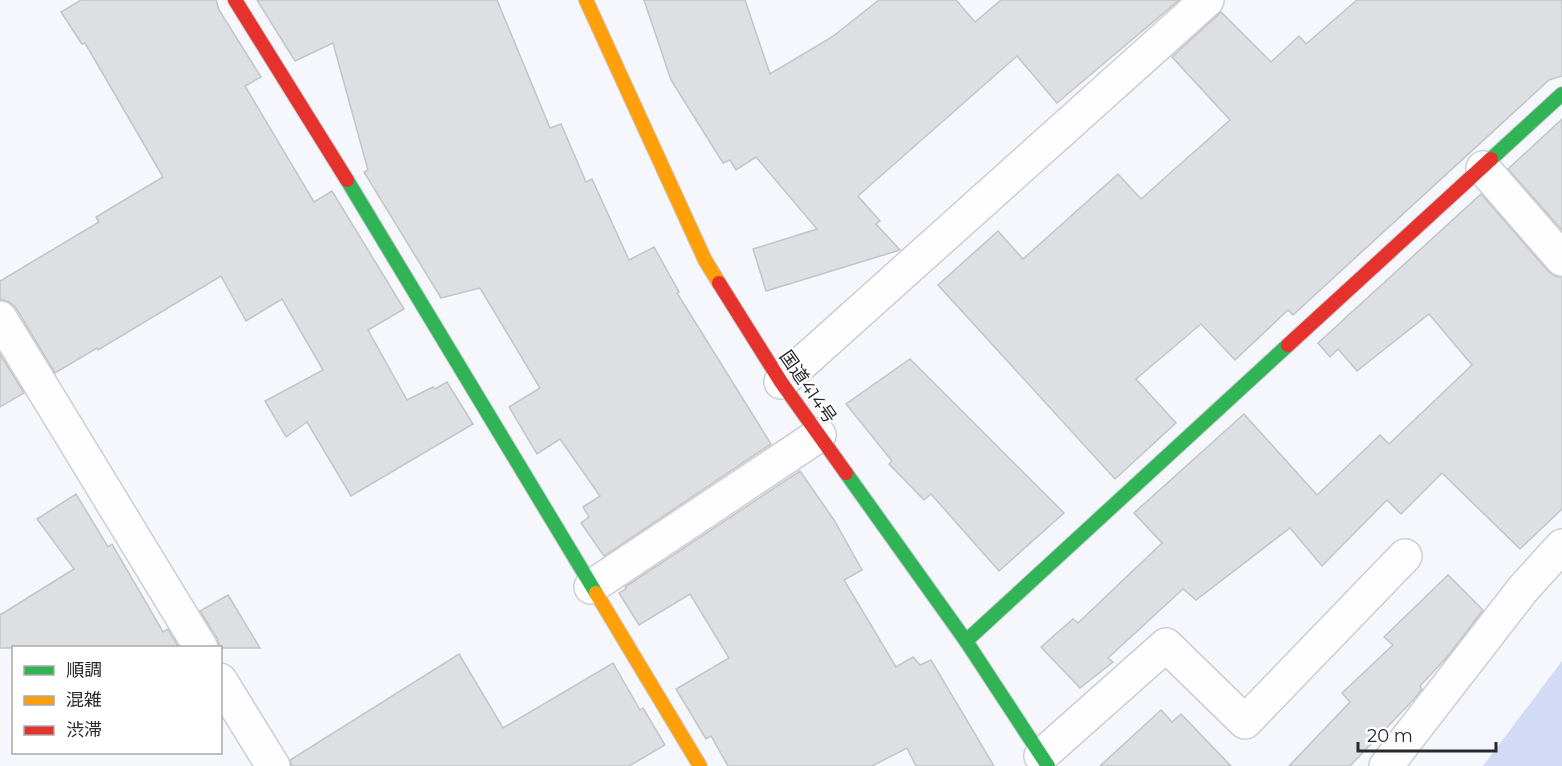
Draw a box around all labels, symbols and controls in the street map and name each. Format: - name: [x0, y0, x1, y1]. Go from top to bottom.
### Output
- street label: 国道414号: [775, 346, 841, 428]
- legend: [12, 646, 222, 754]
- text: 順調: [66, 659, 102, 681]
- text: 混雑: [66, 689, 102, 711]
- scale bar: [1358, 715, 1496, 753]
- text: 渋滞: [66, 719, 102, 741]
- text: 20 m: [1367, 725, 1413, 747]

